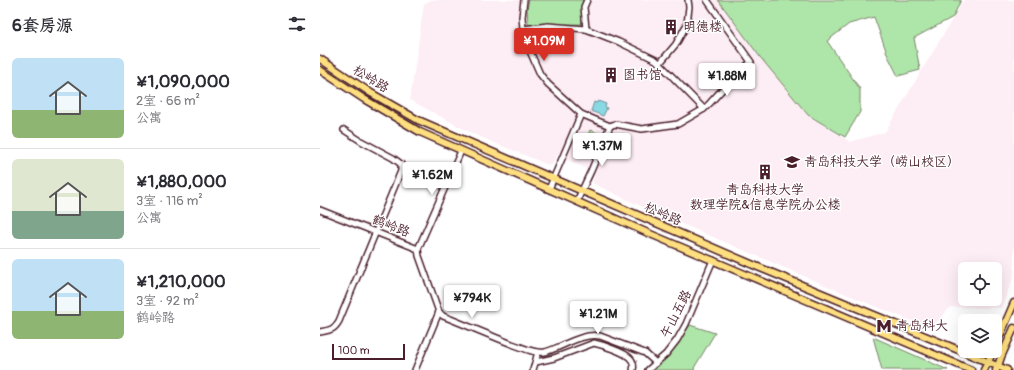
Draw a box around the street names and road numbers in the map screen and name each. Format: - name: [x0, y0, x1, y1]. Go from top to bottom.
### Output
- street label: 松岭路: [350, 62, 392, 96]
- street label: 松岭路: [642, 199, 684, 229]
- street label: 鹤岭路: [370, 212, 412, 240]
- street label: 午山五路: [657, 287, 695, 341]

